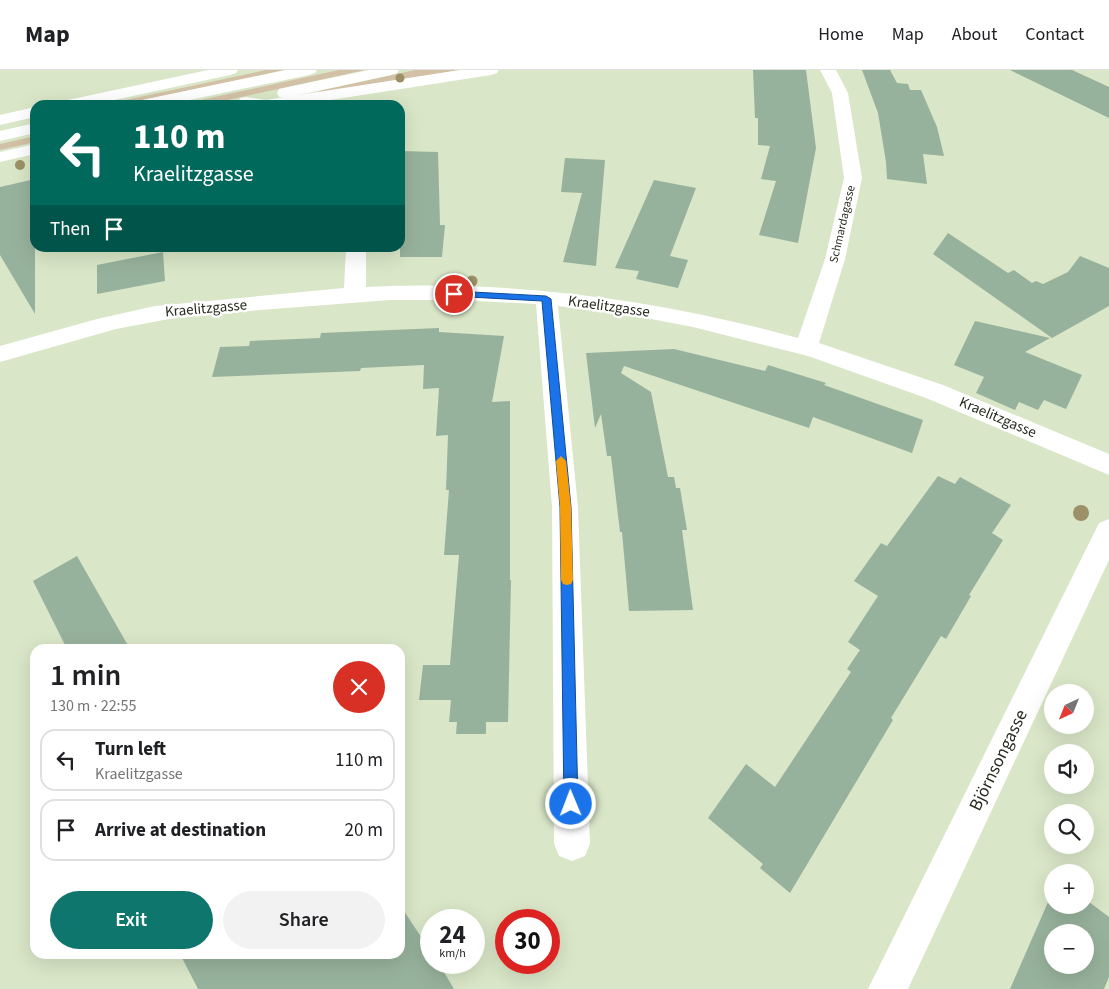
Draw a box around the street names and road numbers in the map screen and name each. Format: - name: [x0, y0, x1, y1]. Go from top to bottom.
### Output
- street label: Schmardagasse: [825, 184, 860, 265]
- street label: Kraelitzgasse: [567, 290, 651, 323]
- street label: Kraelitzgasse: [164, 294, 248, 323]
- street label: Kraelitzgasse: [956, 392, 1040, 443]
- street label: Björnsongasse: [963, 705, 1034, 815]

